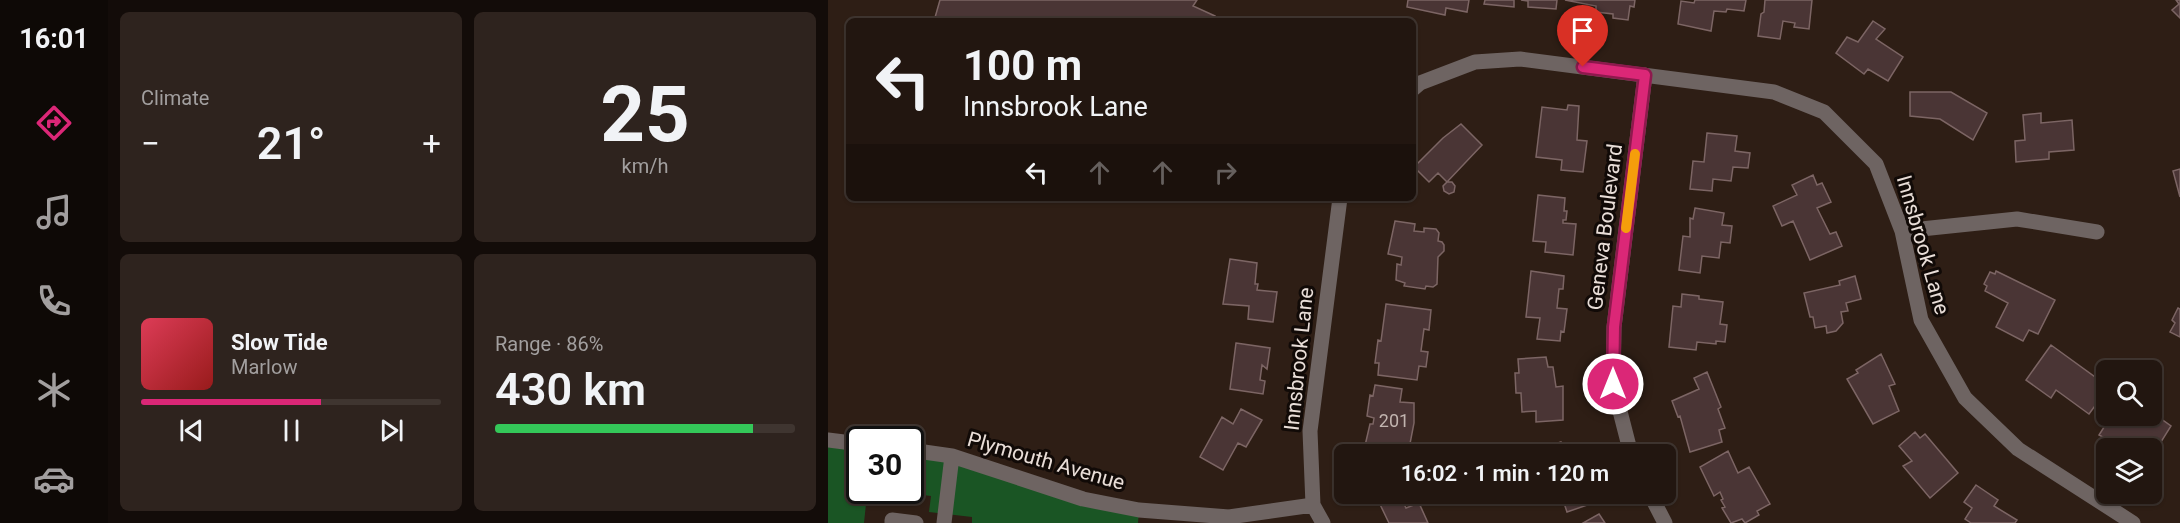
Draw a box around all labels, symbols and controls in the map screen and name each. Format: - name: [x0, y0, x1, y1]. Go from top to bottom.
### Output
- pin: [1557, 5, 1608, 67]
- icon: arrive: [1566, 14, 1599, 47]
- text: 16:01: [19, 23, 89, 55]
- text: 100 m: [963, 41, 1082, 90]
- icon: left: [864, 42, 942, 120]
- text: 25: [600, 69, 690, 160]
- text: Climate: [141, 86, 209, 110]
- text: Innsbrook Lane: [963, 91, 1148, 123]
- icon: directions: [33, 102, 75, 144]
- text: 21°: [257, 117, 325, 170]
- text: −: [141, 124, 160, 163]
- text: +: [422, 124, 441, 163]
- street label: Geneva Boulevard: [1583, 142, 1627, 312]
- text: km/h: [622, 154, 668, 178]
- icon: left: [1020, 156, 1053, 189]
- icon: ahead: [1083, 156, 1116, 189]
- icon: ahead: [1146, 156, 1179, 189]
- icon: right: [1209, 156, 1242, 189]
- street label: Innsbrook Lane: [1892, 173, 1954, 317]
- icon: music: [33, 191, 75, 233]
- icon: phone: [33, 280, 75, 322]
- street label: Innsbrook Lane: [1280, 286, 1318, 432]
- text: Slow Tide: [231, 330, 328, 355]
- text: Range · 86%: [495, 332, 603, 356]
- position arrow: [1581, 352, 1645, 416]
- text: Marlow: [231, 355, 297, 379]
- map controls: [2096, 360, 2162, 504]
- button: search: [2096, 360, 2162, 426]
- text: 430 km: [495, 363, 646, 416]
- icon: climate: [33, 369, 75, 411]
- house number: 201: [1379, 410, 1409, 431]
- icon: previous: [175, 414, 208, 447]
- icon: pause: [275, 414, 308, 447]
- icon: next: [375, 414, 408, 447]
- speed limit sign: 30: [846, 426, 924, 504]
- street label: Plymouth Avenue: [965, 427, 1127, 495]
- button: layers: [2096, 438, 2162, 504]
- icon: car: [33, 458, 75, 500]
- text: 16:02 · 1 min · 120 m: [1401, 461, 1609, 486]

